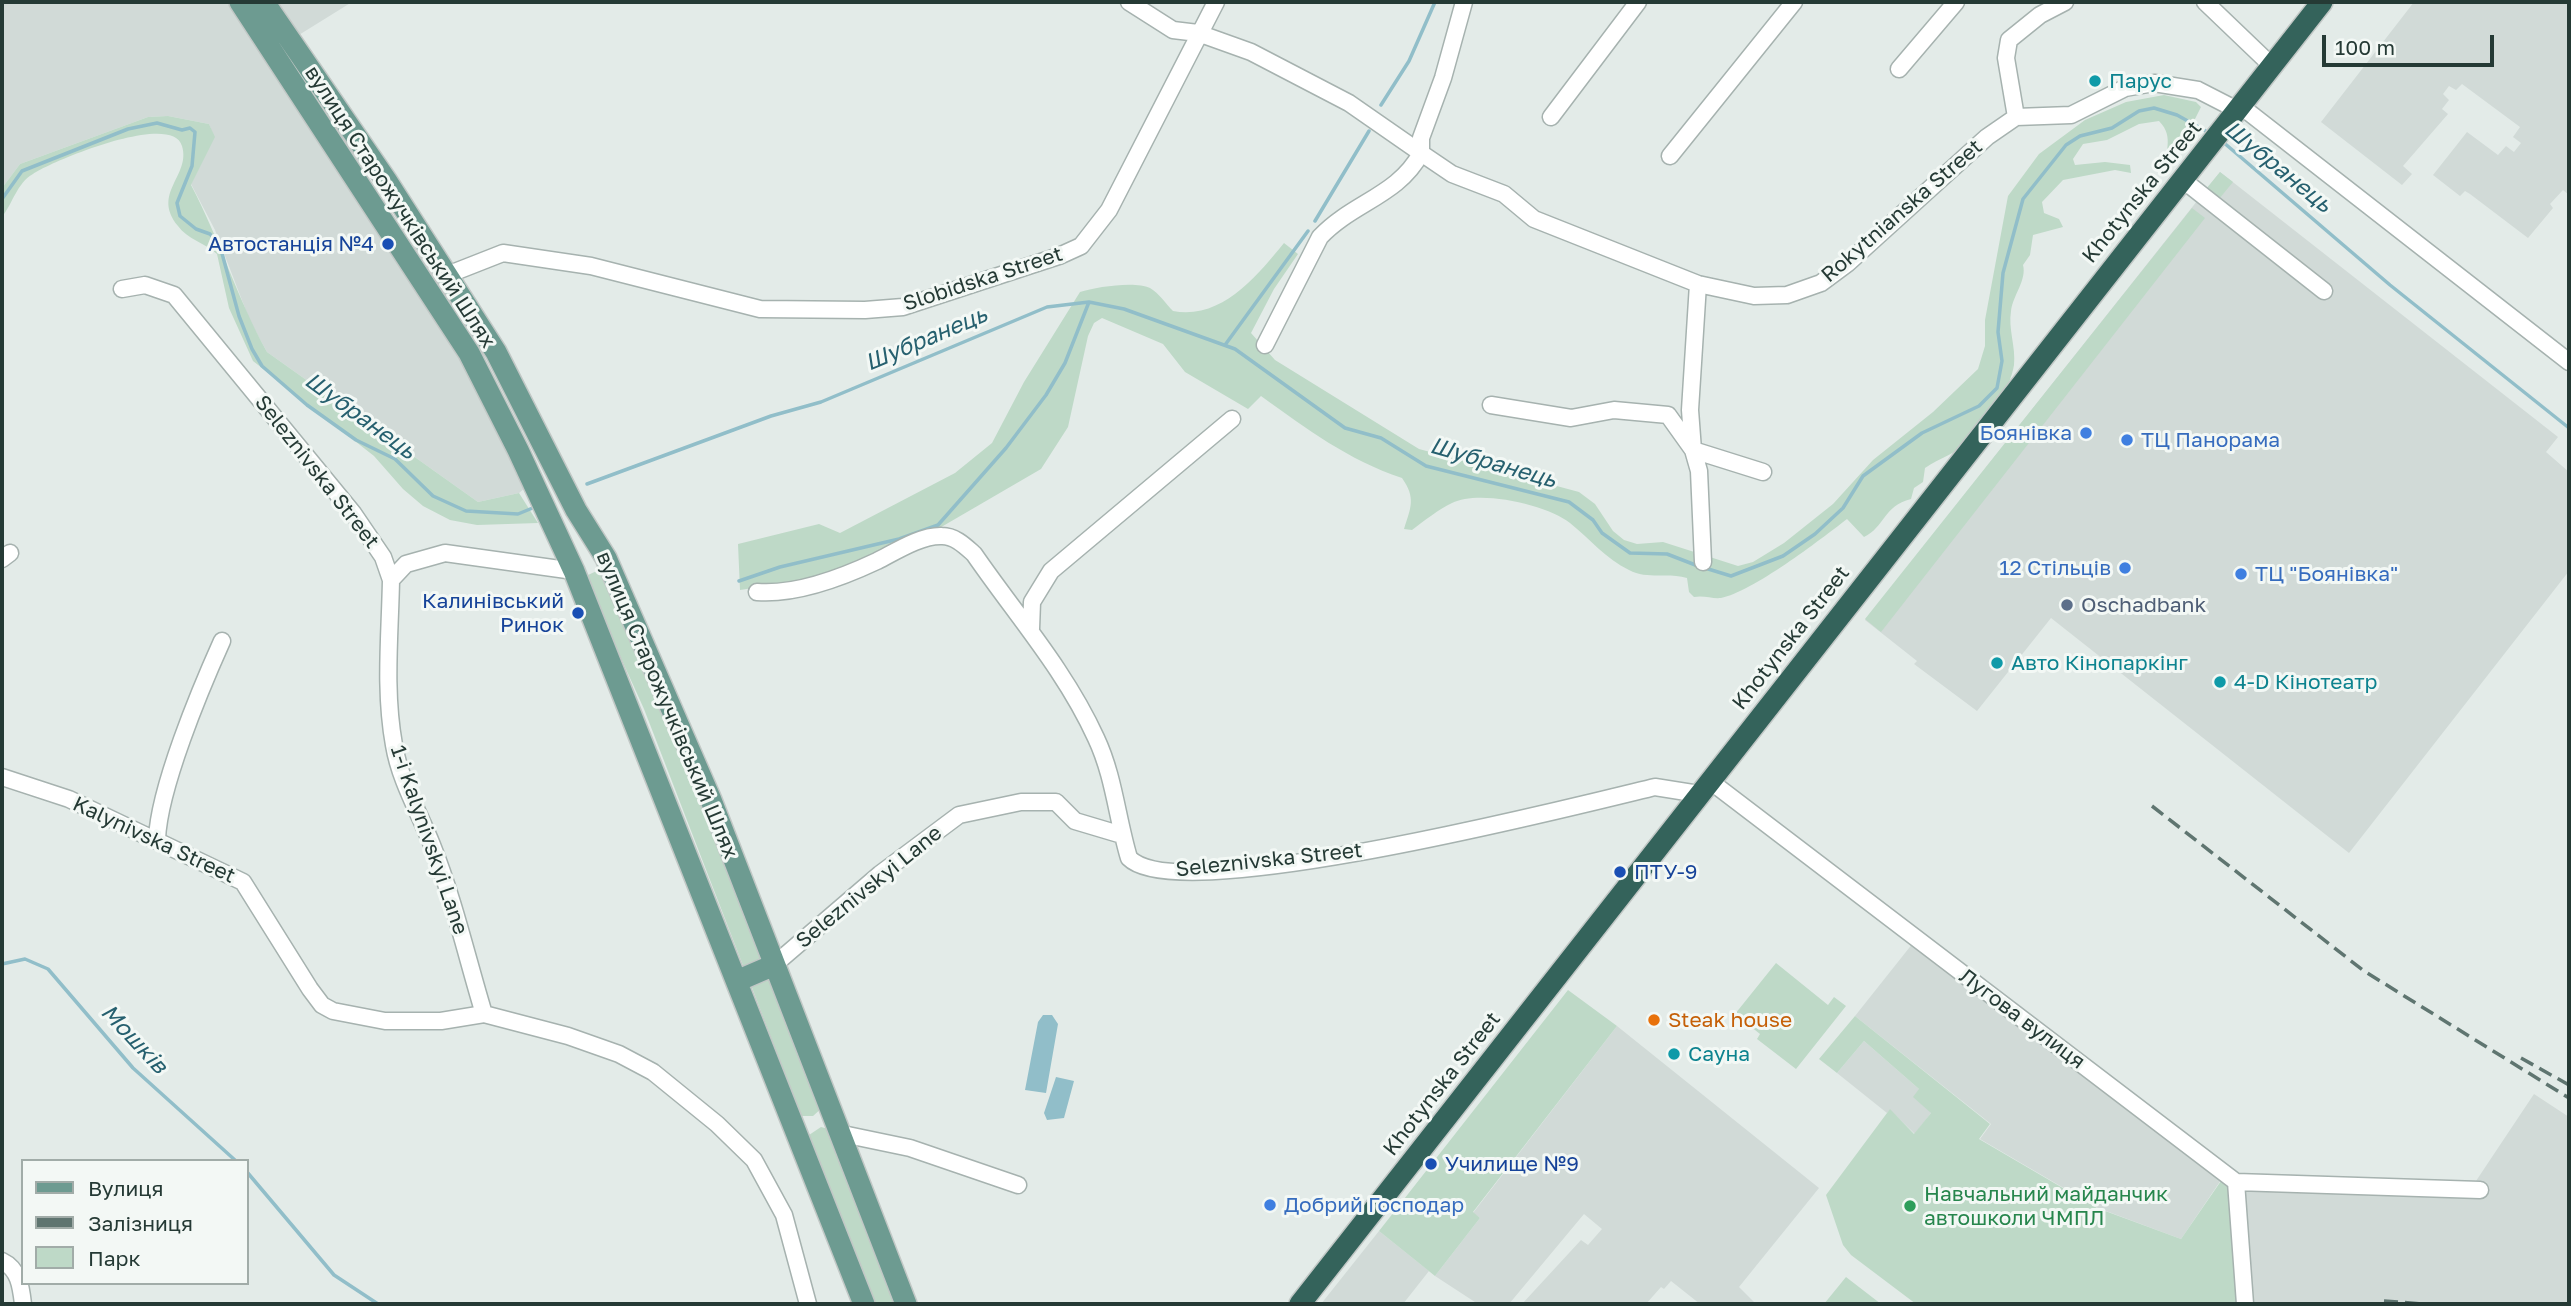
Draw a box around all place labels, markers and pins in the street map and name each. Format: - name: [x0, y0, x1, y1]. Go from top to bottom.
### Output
- place label: Парус: [2109, 68, 2172, 94]
- marker: Парус: [2087, 73, 2103, 89]
- place label: Автостанція №4: [208, 231, 374, 257]
- marker: Автостанція №4: [380, 236, 396, 252]
- place label: Боянівка: [1979, 420, 2072, 446]
- marker: Боянівка: [2078, 425, 2094, 441]
- place label: ТЦ Панорама: [2141, 427, 2280, 453]
- marker: ТЦ Панорама: [2119, 432, 2135, 448]
- place label: 12 Стільців: [1999, 555, 2111, 581]
- marker: 12 Стільців: [2117, 560, 2133, 576]
- place label: ТЦ "Боянівка": [2255, 561, 2398, 587]
- marker: ТЦ "Боянівка": [2233, 566, 2249, 582]
- place label: Калинівський Ринок: [422, 588, 564, 638]
- place label: Oschadbank: [2081, 592, 2206, 618]
- marker: Oschadbank: [2059, 597, 2075, 613]
- marker: Калинівський Ринок: [570, 605, 586, 621]
- place label: Авто Кінопаркінг: [2011, 650, 2188, 676]
- marker: Авто Кінопаркінг: [1989, 655, 2005, 671]
- place label: 4-D Кінотеатр: [2234, 669, 2377, 695]
- marker: 4-D Кінотеатр: [2212, 674, 2228, 690]
- place label: ПТУ-9: [1634, 859, 1698, 885]
- marker: ПТУ-9: [1612, 864, 1628, 880]
- place label: Steak house: [1668, 1007, 1792, 1033]
- marker: Steak house: [1646, 1012, 1662, 1028]
- place label: Сауна: [1688, 1041, 1750, 1067]
- marker: Сауна: [1666, 1046, 1682, 1062]
- place label: Училище №9: [1445, 1151, 1579, 1177]
- marker: Училище №9: [1423, 1156, 1439, 1172]
- place label: Навчальний майданчик автошколи ЧМПЛ: [1924, 1181, 2168, 1231]
- place label: Добрий Господар: [1284, 1192, 1464, 1218]
- marker: Добрий Господар: [1262, 1197, 1278, 1213]
- marker: Навчальний майданчик автошколи ЧМПЛ: [1902, 1198, 1918, 1214]

